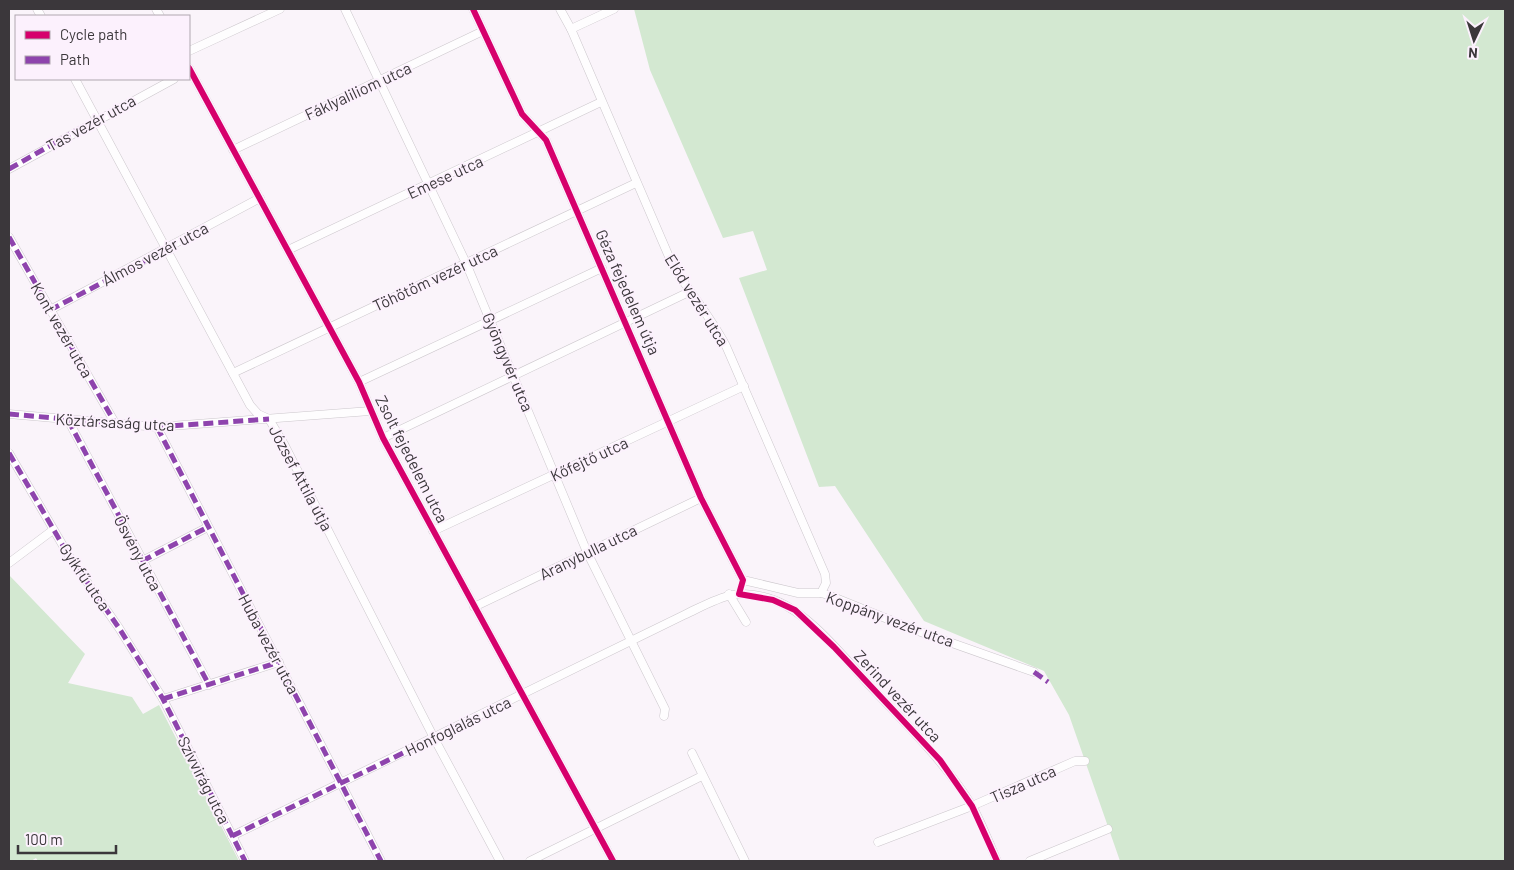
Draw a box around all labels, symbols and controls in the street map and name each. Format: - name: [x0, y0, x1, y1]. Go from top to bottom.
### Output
- legend: [15, 15, 190, 80]
- north arrow: [1449, 15, 1499, 65]
- text: Cycle path: [60, 25, 127, 43]
- text: N: [1468, 45, 1478, 62]
- text: Path: [60, 50, 90, 68]
- street label: Fáklyaliliom utca: [302, 58, 414, 123]
- street label: Tas vezér utca: [43, 90, 139, 155]
- street label: Emese utca: [404, 151, 486, 202]
- street label: Álmos vezér utca: [99, 218, 211, 289]
- street label: Géza fejedelem útja: [592, 226, 665, 357]
- street label: Töhötöm vezér utca: [369, 240, 500, 315]
- street label: Előd vezér utca: [662, 250, 733, 349]
- street label: Kont vezér utca: [27, 279, 97, 381]
- street label: Gyöngyvér utca: [479, 309, 538, 414]
- street label: Zsolt fejedelem utca: [372, 392, 453, 526]
- street label: Köztársaság utca: [55, 409, 175, 434]
- street label: József Attila útja: [266, 422, 337, 534]
- street label: Kőfejtő utca: [547, 432, 631, 485]
- street label: Ösvény utca: [111, 512, 166, 594]
- street label: Aranybulla utca: [536, 520, 640, 583]
- street label: Gyíkfű utca: [56, 540, 115, 614]
- street label: Koppány vezér utca: [824, 587, 957, 650]
- street label: Huba vezér utca: [235, 591, 304, 697]
- street label: Zerind vezér utca: [851, 646, 946, 746]
- street label: Honfoglalás utca: [402, 692, 514, 759]
- street label: Szívvirág utca: [174, 733, 235, 827]
- street label: Tisza utca: [987, 761, 1059, 806]
- scale bar: [18, 822, 115, 854]
- text: 100 m: [25, 830, 63, 848]

